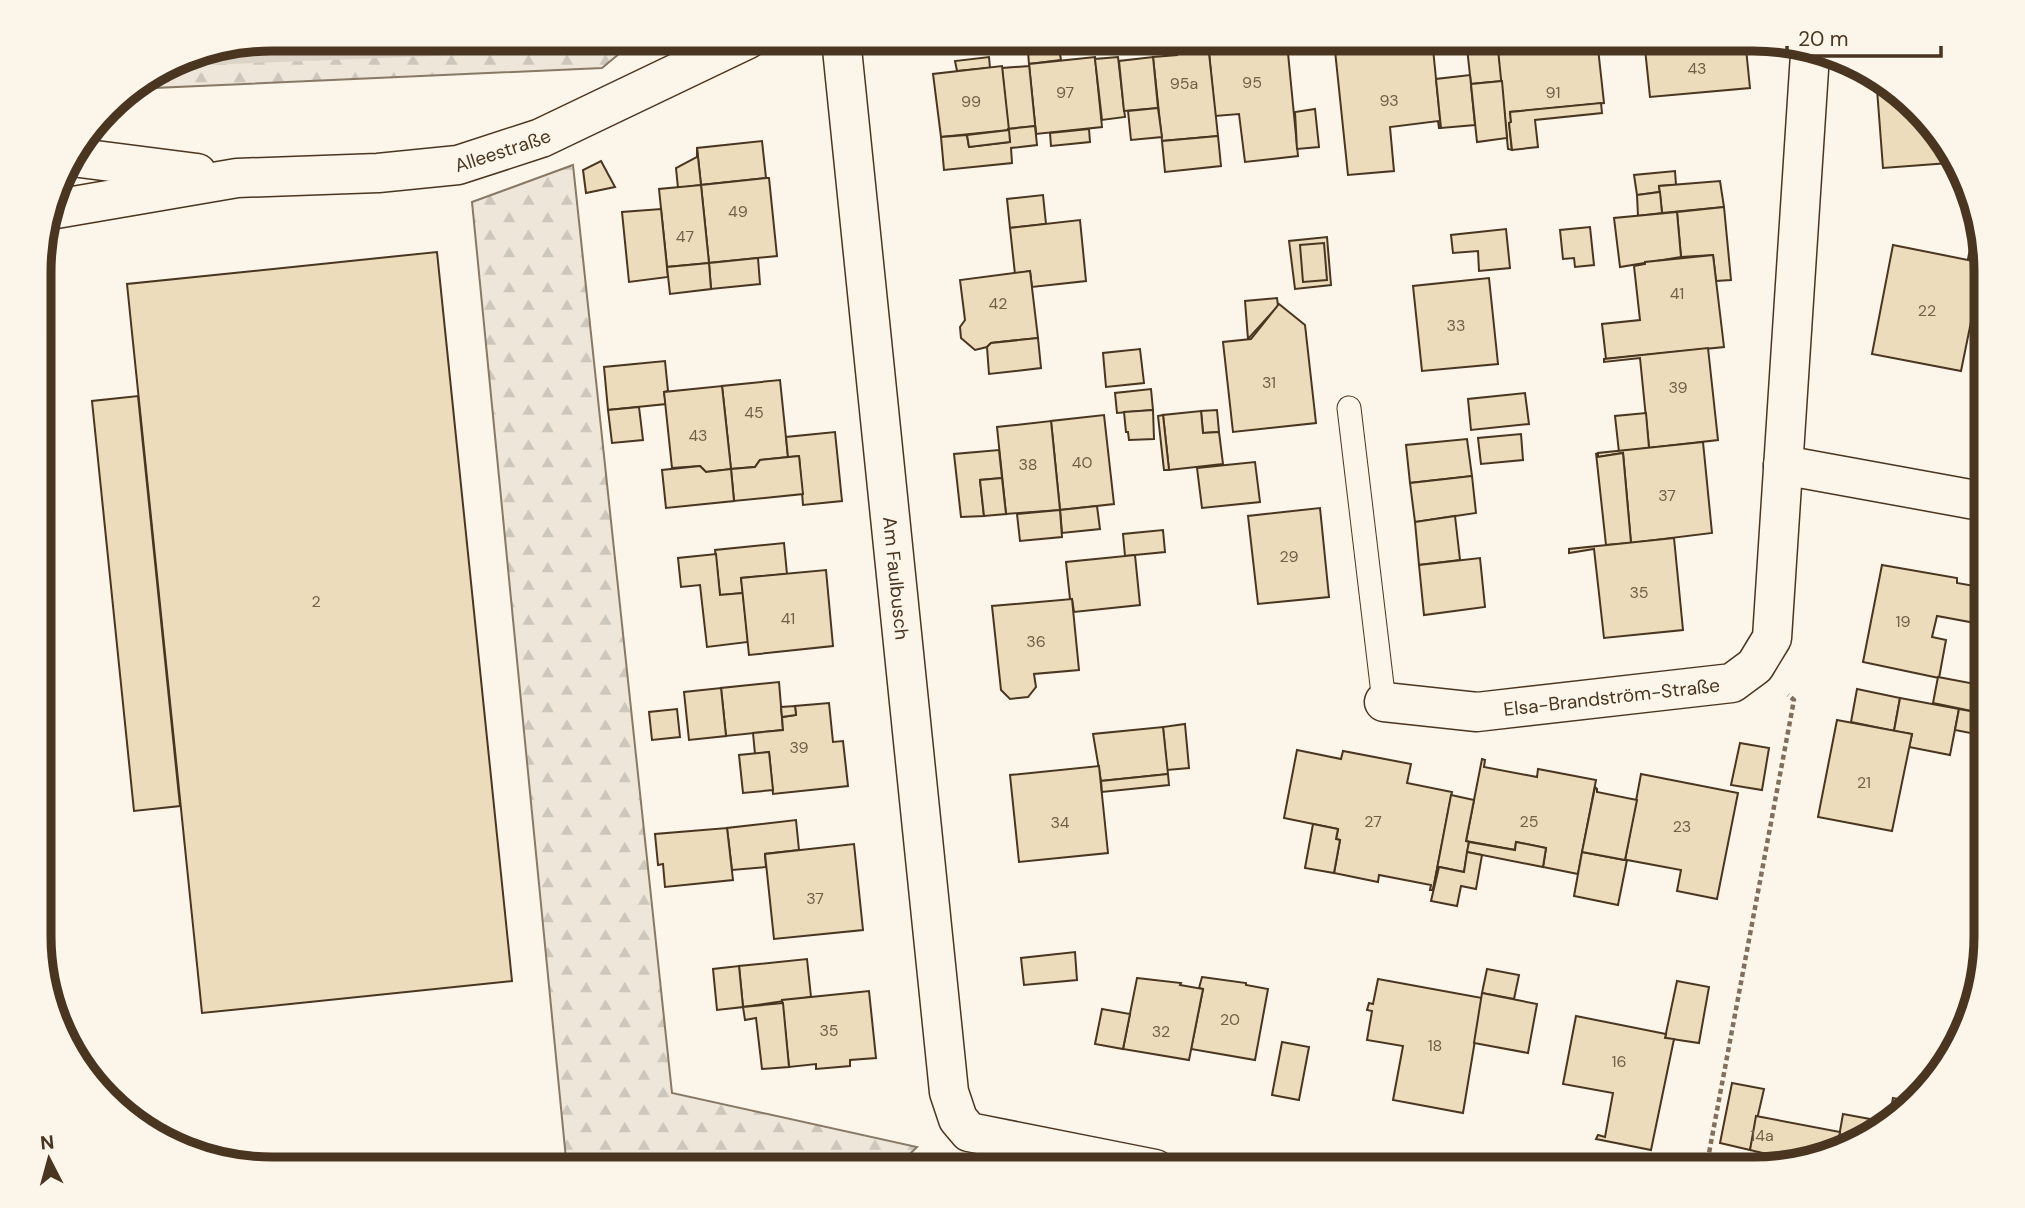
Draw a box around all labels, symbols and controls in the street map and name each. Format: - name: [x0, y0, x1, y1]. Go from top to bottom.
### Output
- scale bar: [1787, 14, 1941, 58]
- text: 20 m: [1798, 25, 1849, 53]
- house number: 43: [1687, 58, 1707, 79]
- house number: 95: [1242, 72, 1262, 93]
- house number: 95a: [1170, 73, 1198, 94]
- house number: 97: [1056, 82, 1074, 103]
- house number: 91: [1546, 82, 1560, 103]
- house number: 93: [1379, 90, 1399, 111]
- house number: 99: [961, 91, 981, 112]
- street label: Alleestraße: [451, 123, 555, 178]
- house number: 49: [728, 201, 748, 222]
- house number: 47: [676, 226, 694, 247]
- house number: 41: [1670, 283, 1684, 304]
- house number: 42: [989, 293, 1007, 314]
- house number: 22: [1918, 300, 1936, 321]
- house number: 33: [1447, 315, 1465, 336]
- house number: 31: [1262, 372, 1276, 393]
- house number: 39: [1668, 377, 1688, 398]
- house number: 45: [744, 402, 764, 423]
- house number: 43: [688, 425, 708, 446]
- house number: 40: [1072, 452, 1092, 473]
- house number: 38: [1018, 454, 1038, 475]
- house number: 37: [1658, 485, 1676, 506]
- street label: Am Faulbusch: [877, 515, 915, 641]
- house number: 29: [1279, 546, 1299, 567]
- house number: 35: [1629, 582, 1649, 603]
- house number: 2: [311, 591, 321, 612]
- house number: 41: [781, 608, 795, 629]
- house number: 19: [1895, 611, 1911, 632]
- house number: 36: [1026, 631, 1046, 652]
- street label: Elsa-Brandström-Straße: [1502, 672, 1721, 722]
- house number: 39: [789, 737, 809, 758]
- house number: 21: [1857, 772, 1871, 793]
- house number: 27: [1364, 811, 1382, 832]
- house number: 25: [1520, 811, 1538, 832]
- house number: 34: [1050, 812, 1070, 833]
- house number: 23: [1673, 816, 1691, 837]
- house number: 37: [806, 888, 824, 909]
- house number: 20: [1220, 1009, 1240, 1030]
- house number: 35: [819, 1020, 839, 1041]
- house number: 32: [1152, 1021, 1170, 1042]
- house number: 18: [1428, 1035, 1442, 1056]
- house number: 16: [1611, 1051, 1627, 1072]
- north arrow: [14, 1124, 84, 1194]
- house number: 14a: [1750, 1125, 1774, 1146]
- text: N: [39, 1129, 55, 1156]

